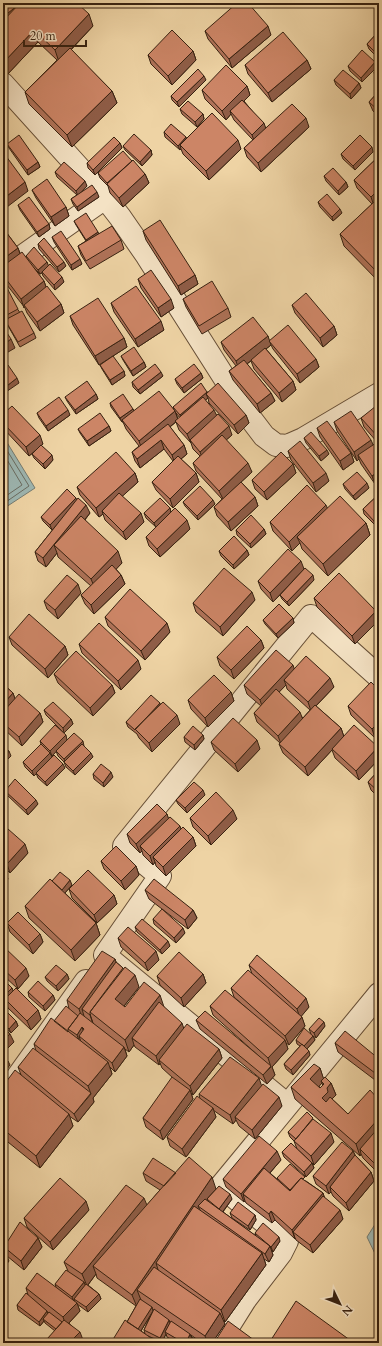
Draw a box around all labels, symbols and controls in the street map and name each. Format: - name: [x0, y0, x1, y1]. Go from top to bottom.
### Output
- scale bar: [24, 22, 86, 48]
- text: 20 m: [30, 28, 57, 44]
- north arrow: [320, 1284, 360, 1324]
- text: N: [338, 1302, 356, 1319]

